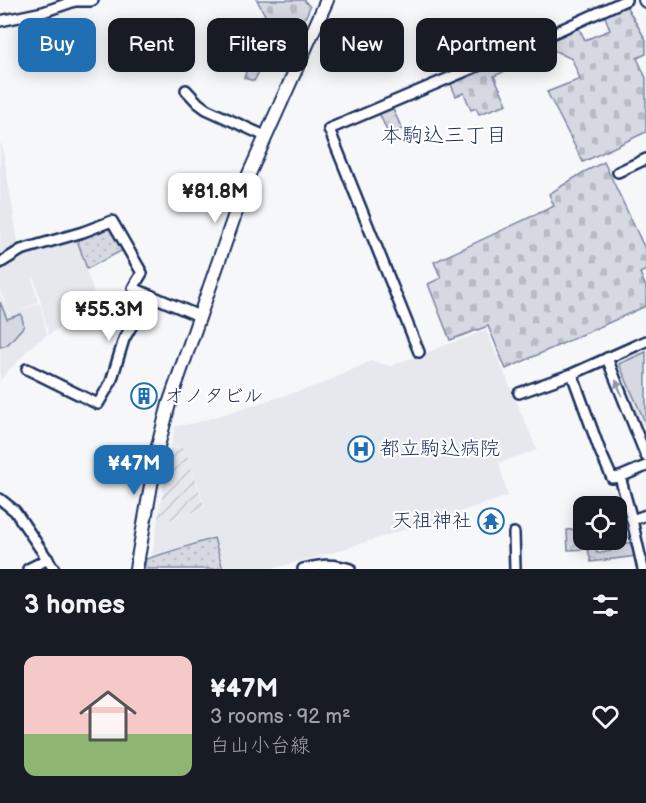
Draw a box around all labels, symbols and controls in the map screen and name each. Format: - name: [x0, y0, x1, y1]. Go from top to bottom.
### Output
- chip: Buy: [18, 18, 96, 72]
- chip: Rent: [108, 18, 195, 72]
- chip: Filters: [207, 18, 308, 72]
- chip: New: [320, 18, 404, 72]
- chip: Apartment: [416, 18, 557, 72]
- district label: 本駒込三丁目: [381, 123, 507, 148]
- pin: ¥81.8M: [166, 173, 264, 224]
- text: ¥81.8M: [182, 180, 248, 204]
- pin: ¥55.3M: [60, 291, 158, 342]
- text: ¥55.3M: [75, 298, 143, 322]
- one-way arrow: [614, 378, 624, 396]
- building icon: オノタビル: [129, 381, 159, 411]
- place label: オノタビル: [164, 384, 264, 408]
- hospital icon: 都立駒込病院: [346, 434, 376, 464]
- place label: 都立駒込病院: [380, 437, 500, 461]
- pin: ¥47M: [98, 445, 170, 496]
- text: ¥47M: [108, 452, 160, 476]
- map controls: [573, 496, 627, 550]
- button: locate: [573, 496, 627, 550]
- temple icon: 天祖神社: [476, 506, 506, 536]
- place label: 天祖神社: [392, 509, 472, 533]
- icon: filters: [589, 589, 622, 622]
- text: 3 homes: [24, 590, 125, 621]
- text: ¥47M: [210, 674, 278, 705]
- icon: home: [72, 680, 144, 752]
- icon: heart: [589, 700, 622, 733]
- text: 3 rooms · 92 m²: [210, 705, 351, 729]
- text: 白山小台線: [210, 734, 310, 758]

